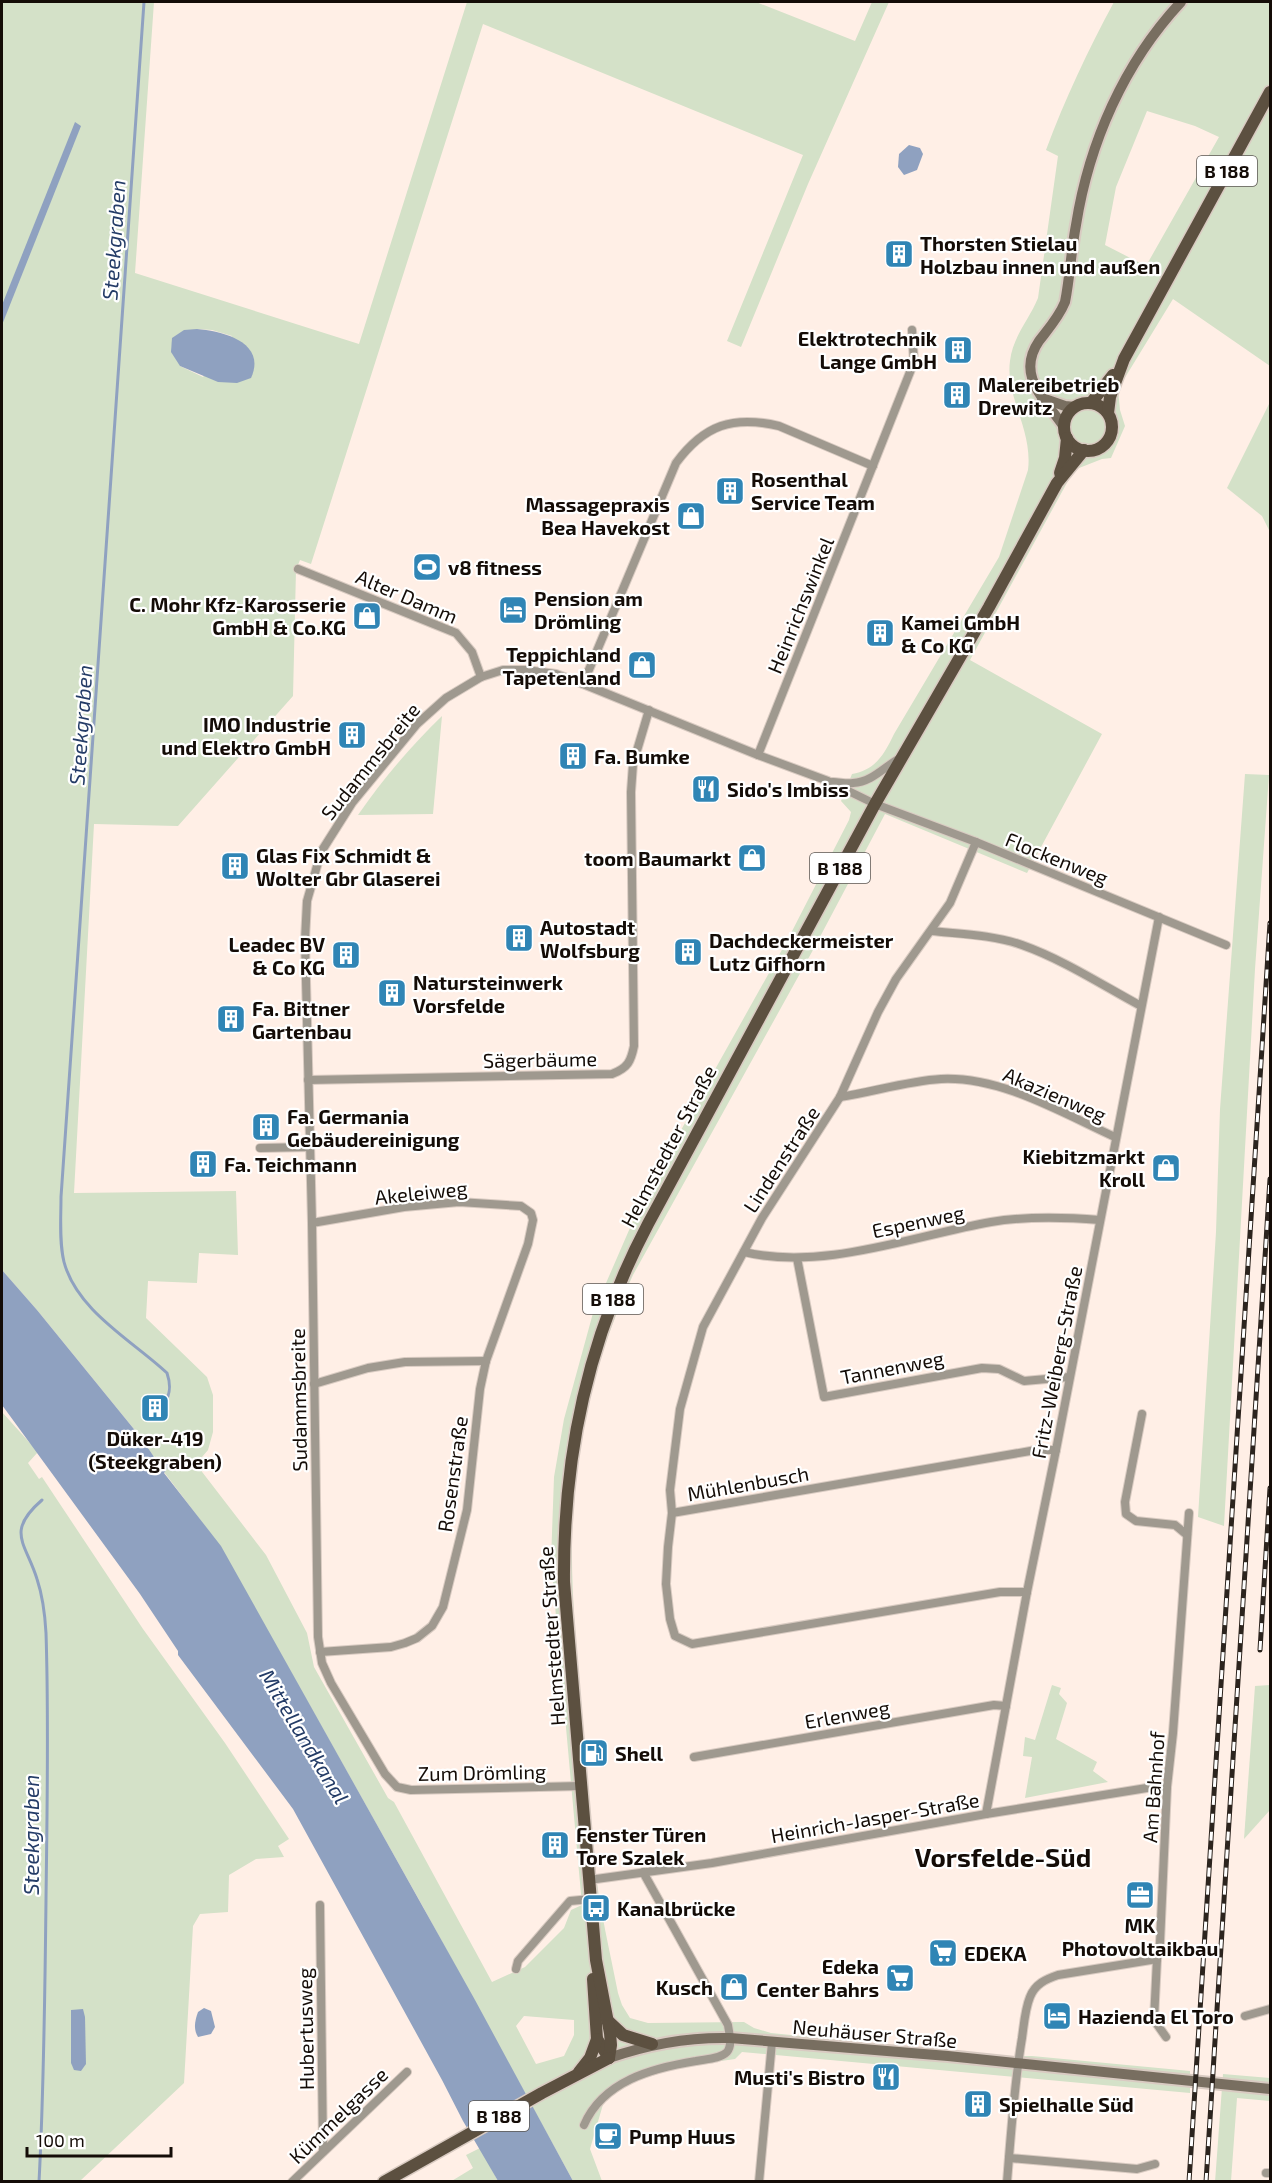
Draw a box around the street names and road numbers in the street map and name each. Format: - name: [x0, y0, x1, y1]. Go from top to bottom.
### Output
- road number: B 188: [1197, 156, 1257, 186]
- street label: Heinrichswinkel: [762, 533, 838, 677]
- street label: Alter Damm: [353, 564, 461, 628]
- street label: Sudammsbreite: [316, 698, 424, 824]
- street label: Flockenweg: [1002, 827, 1112, 889]
- road number: B 188: [810, 853, 870, 883]
- street label: Sägerbäume: [483, 1046, 597, 1072]
- street label: Helmstedter Straße: [615, 1061, 721, 1231]
- street label: Akazienweg: [1000, 1062, 1110, 1126]
- street label: Lindenstraße: [738, 1101, 824, 1217]
- street label: Akeleiweg: [373, 1175, 469, 1209]
- street label: Espenweg: [870, 1200, 966, 1242]
- street label: Fritz-Weiberg-Straße: [1026, 1264, 1086, 1460]
- road number: B 188: [583, 1284, 643, 1314]
- street label: Sudammsbreite: [285, 1328, 311, 1472]
- street label: Tannenweg: [838, 1345, 946, 1389]
- street label: Rosenstraße: [432, 1414, 472, 1534]
- street label: Mühlenbusch: [685, 1460, 811, 1506]
- street label: Helmstedter Straße: [533, 1545, 569, 1727]
- street label: Erlenweg: [803, 1695, 891, 1733]
- street label: Am Bahnhof: [1137, 1730, 1169, 1844]
- street label: Zum Drömling: [418, 1759, 546, 1785]
- street label: Heinrich-Jasper-Straße: [769, 1787, 981, 1847]
- street label: Hubertusweg: [292, 1968, 318, 2090]
- street label: Neuhäuser Straße: [792, 2014, 958, 2052]
- street label: Kümmelgasse: [284, 2062, 392, 2168]
- road number: B 188: [469, 2101, 529, 2131]

